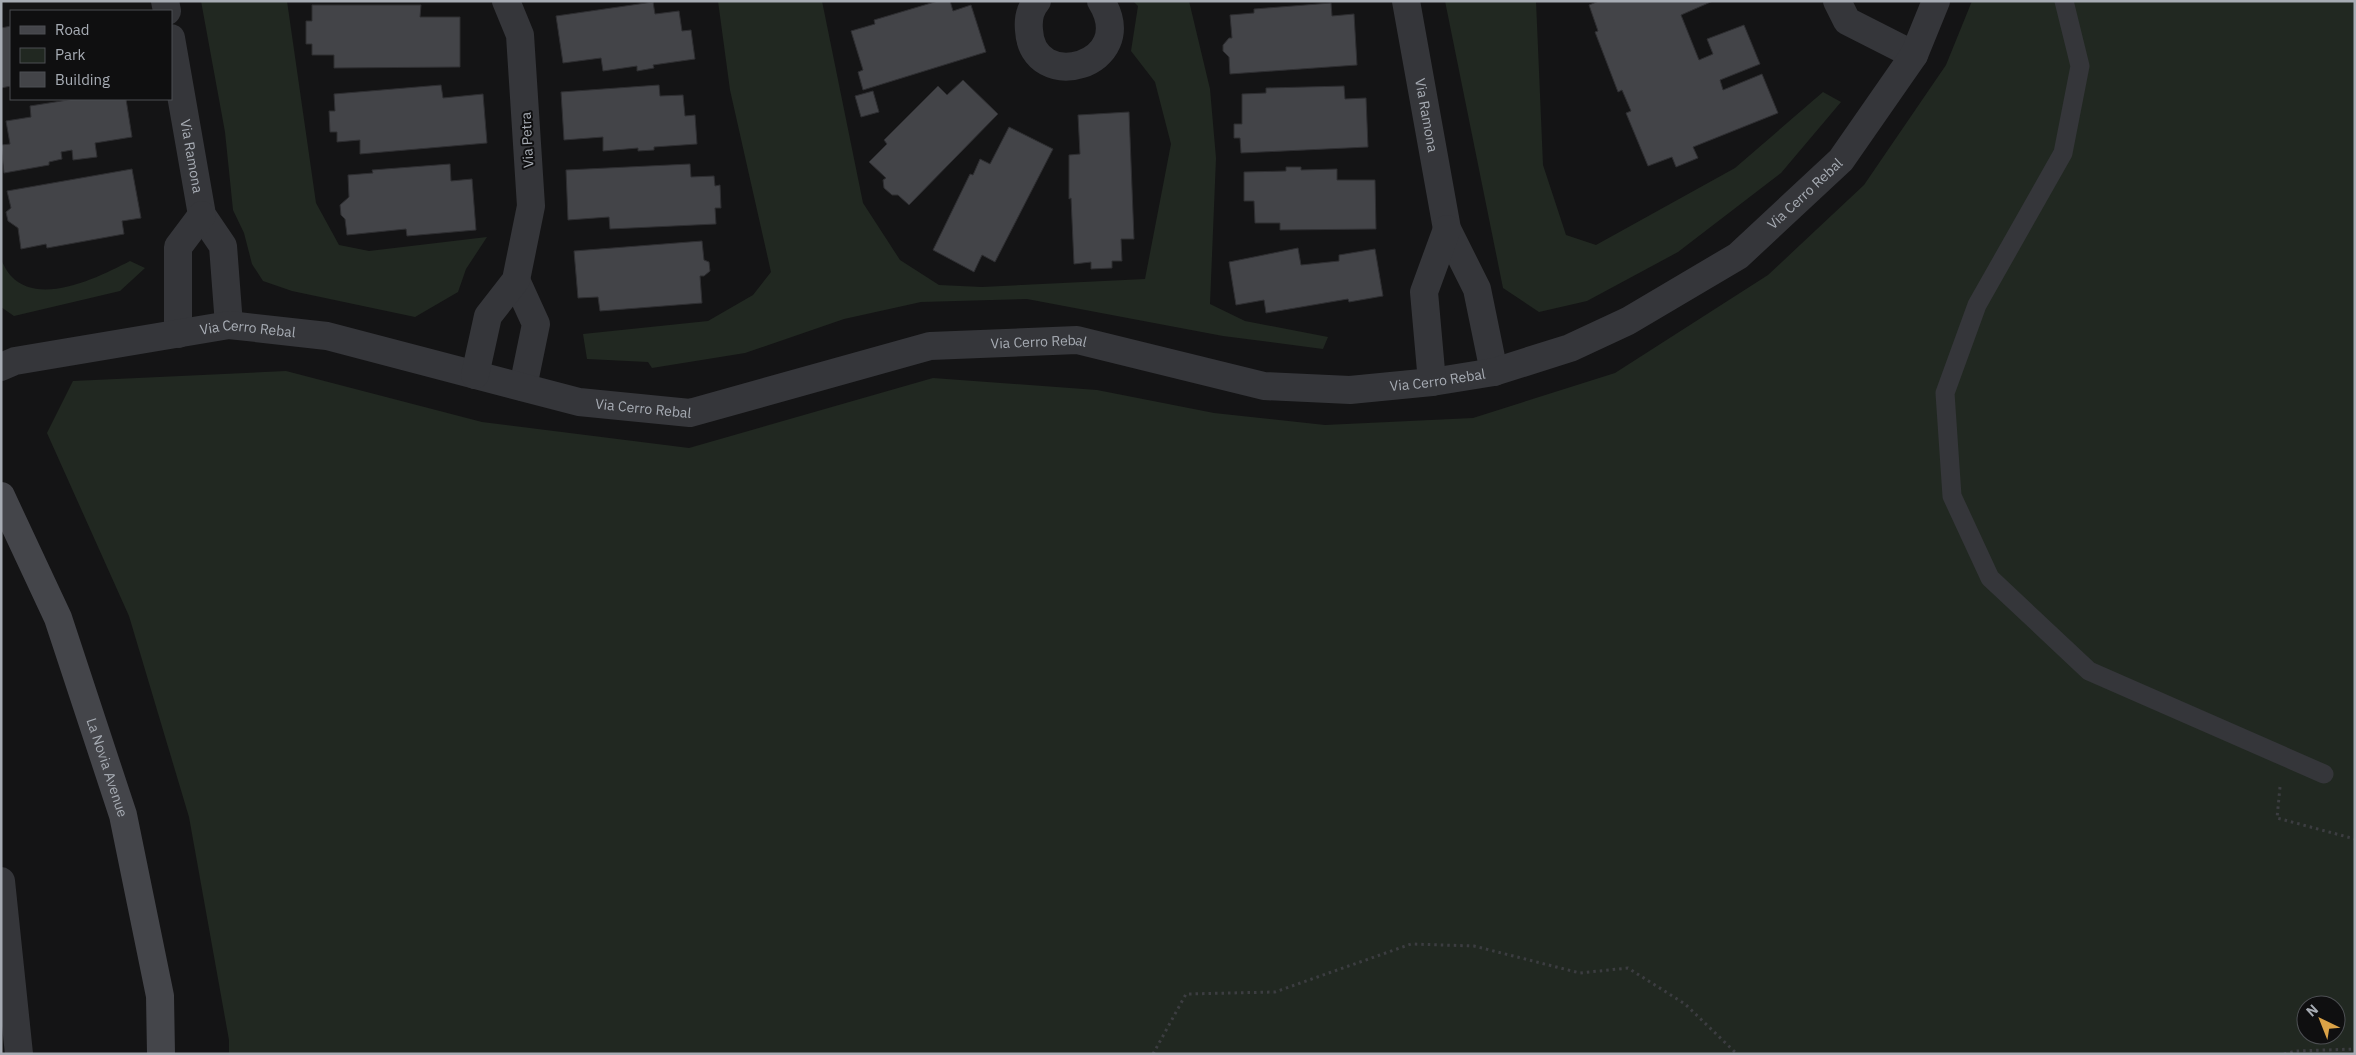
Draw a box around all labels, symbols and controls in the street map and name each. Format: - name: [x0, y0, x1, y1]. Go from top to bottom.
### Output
- legend: [10, 10, 172, 100]
- text: Road: [55, 20, 90, 39]
- text: Park: [55, 45, 85, 64]
- text: Building: [55, 70, 110, 89]
- street label: Via Ramona: [1411, 77, 1442, 154]
- street label: Via Petra: [517, 111, 537, 169]
- street label: Via Ramona: [176, 118, 207, 195]
- street label: Via Cerro Rebal: [1764, 154, 1846, 233]
- street label: Via Cerro Rebal: [198, 316, 297, 341]
- street label: Via Cerro Rebal: [990, 331, 1089, 353]
- street label: Via Cerro Rebal: [1389, 364, 1487, 395]
- street label: Via Cerro Rebal: [594, 395, 692, 422]
- street label: La Novia Avenue: [83, 716, 132, 820]
- north arrow: [2296, 995, 2346, 1045]
- text: N: [2302, 1000, 2322, 1021]

